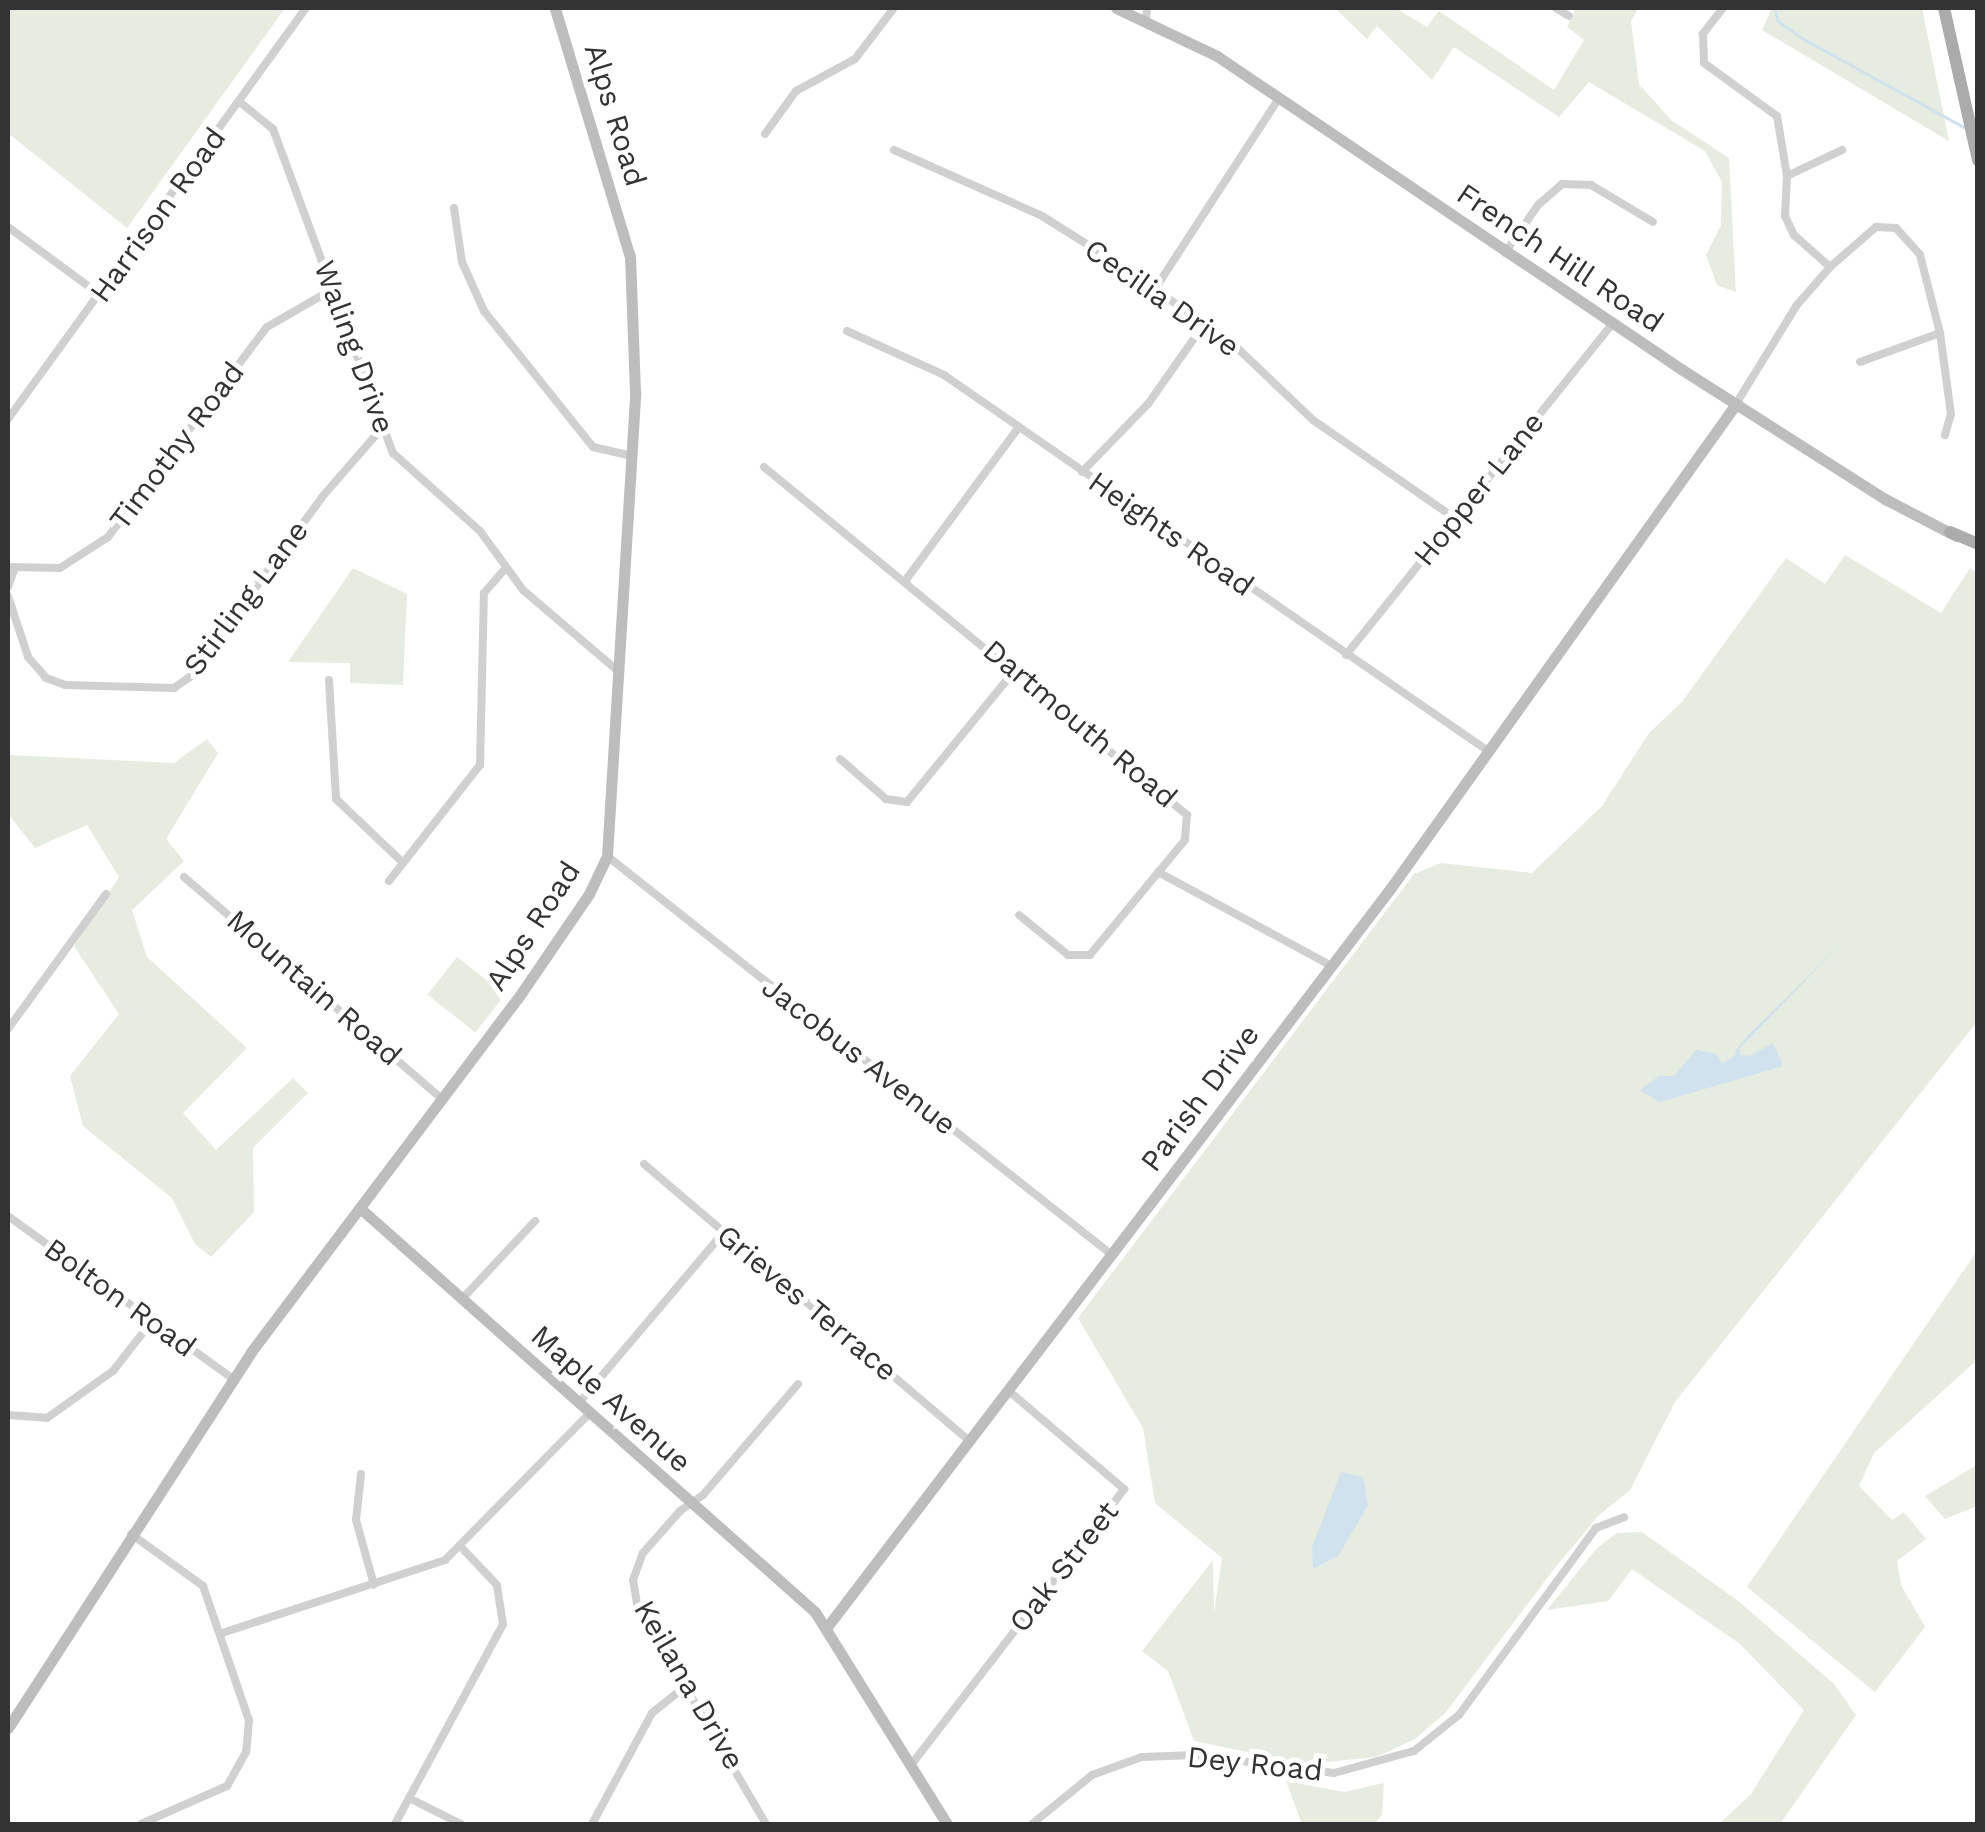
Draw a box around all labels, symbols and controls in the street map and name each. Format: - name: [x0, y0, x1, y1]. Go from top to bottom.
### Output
- street label: Alps Road: [576, 39, 654, 191]
- street label: Harrison Road: [83, 121, 233, 309]
- street label: French Hill Road: [1450, 175, 1670, 341]
- street label: Cecilia Drive: [1077, 231, 1247, 365]
- street label: Waling Drive: [306, 256, 402, 438]
- street label: Timothy Road: [102, 355, 252, 537]
- street label: Hopper Lane: [1406, 405, 1552, 573]
- street label: Heights Road: [1082, 464, 1260, 604]
- street label: Stirling Lane: [176, 513, 316, 683]
- street label: Dartmouth Road: [976, 632, 1184, 816]
- street label: Alps Road: [478, 855, 588, 997]
- street label: Mountain Road: [219, 902, 409, 1074]
- street label: Jacobus Avenue: [754, 969, 964, 1143]
- street label: Parish Drive: [1133, 1017, 1267, 1179]
- street label: Grieves Terrace: [709, 1217, 905, 1389]
- street label: Bolton Road: [37, 1231, 203, 1365]
- street label: Maple Avenue: [523, 1317, 699, 1481]
- street label: Oak Street: [1001, 1494, 1127, 1640]
- street label: Keilana Drive: [626, 1594, 752, 1776]
- street label: Dey Road: [1185, 1739, 1325, 1789]

